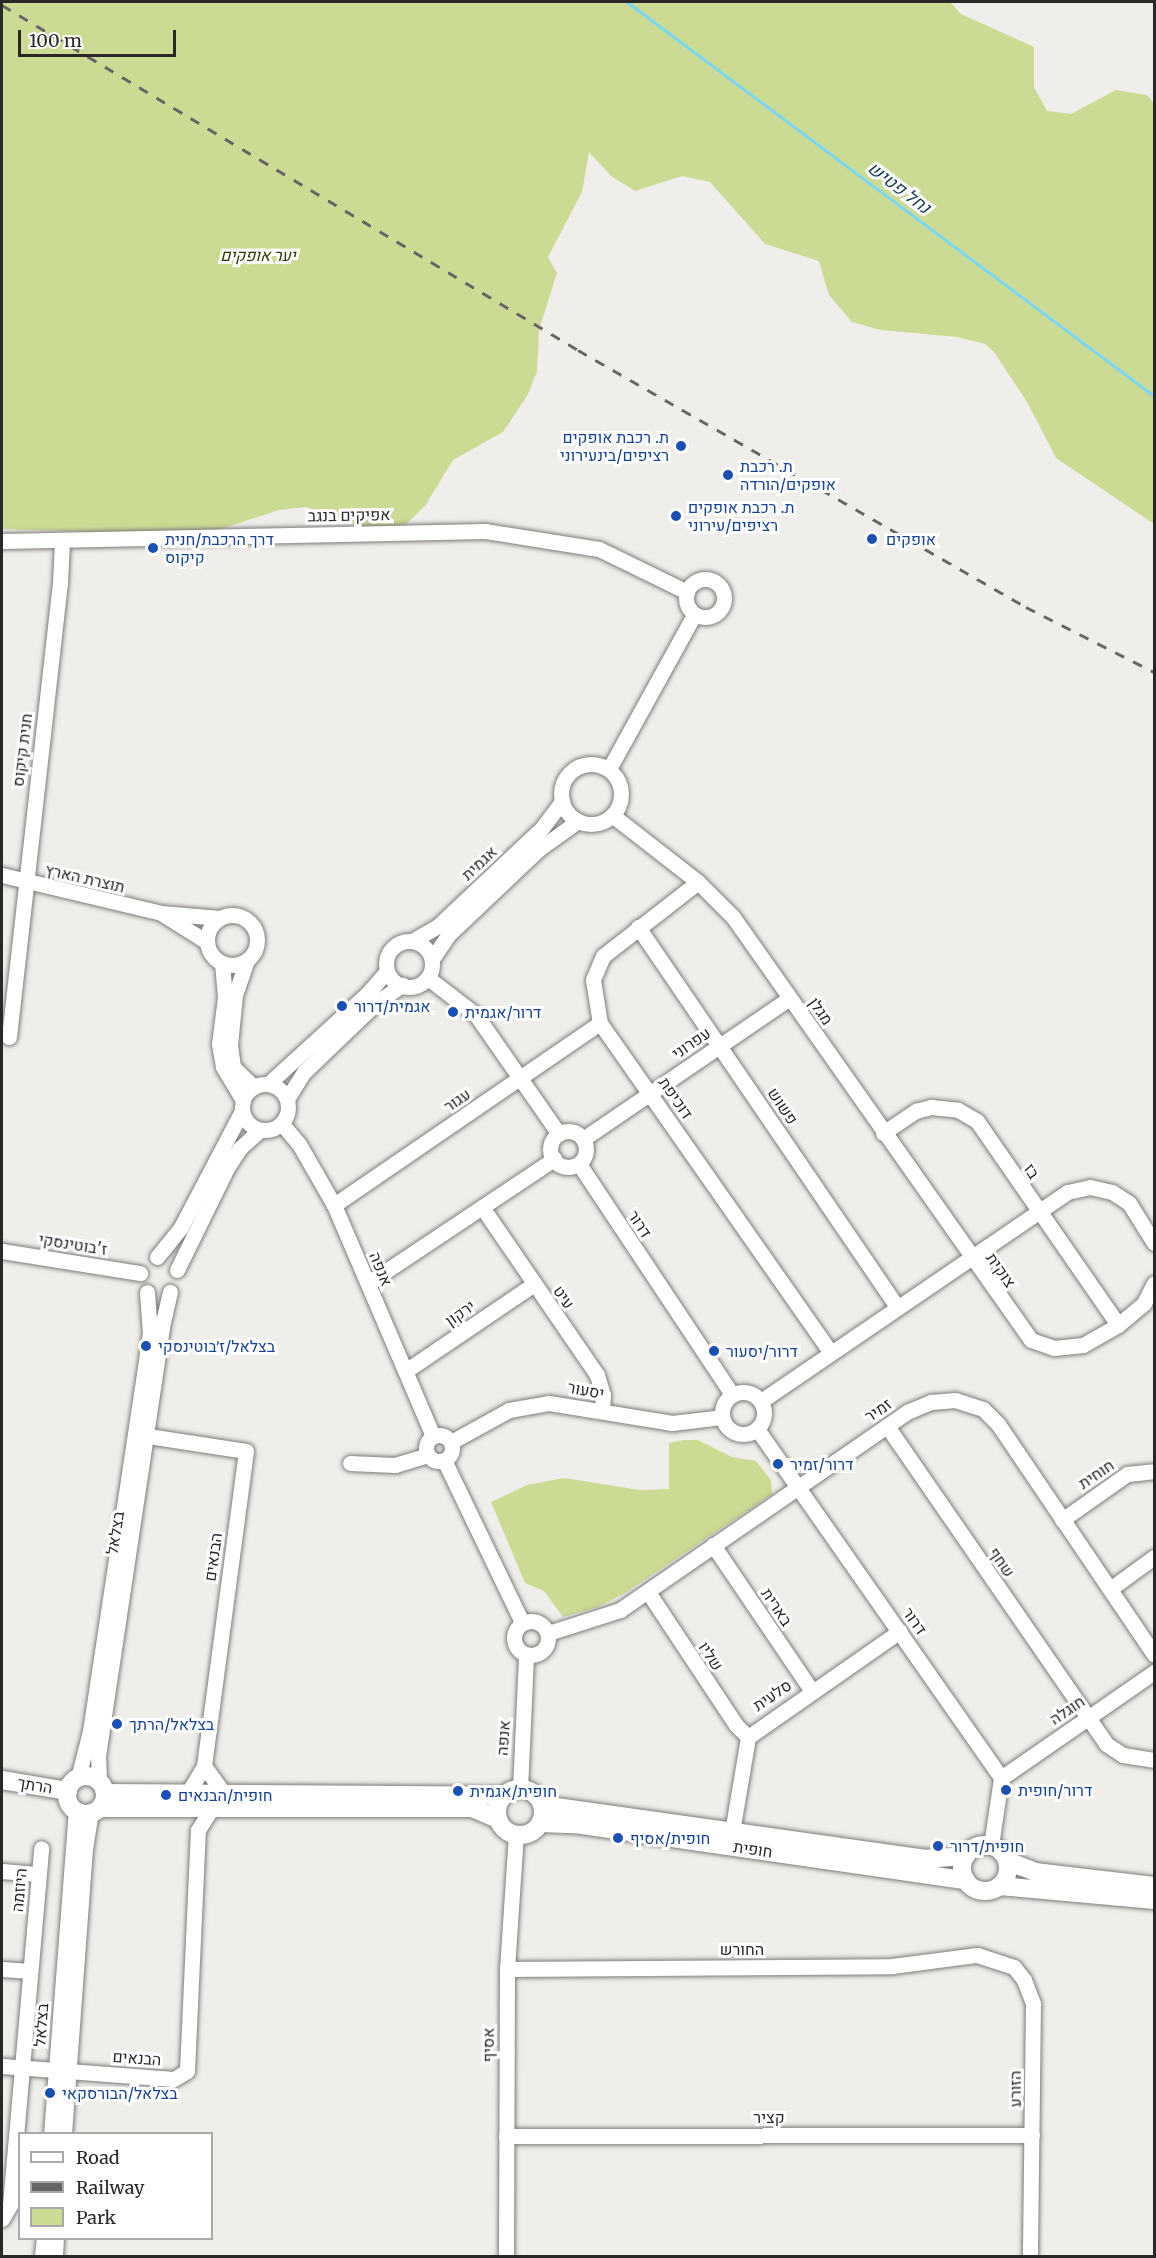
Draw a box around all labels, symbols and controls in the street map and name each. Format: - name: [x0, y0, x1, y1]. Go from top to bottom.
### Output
- scale bar: [21, 18, 178, 56]
- text: 100 m: [29, 29, 82, 52]
- water label: נחל פטיש: [863, 157, 935, 219]
- park label: יער אופקים: [220, 245, 296, 265]
- place label: ת. רכבת אופקים רציפים/בינעירוני: [560, 427, 669, 465]
- marker: ת. רכבת אופקים רציפים/בינעירוני: [674, 439, 688, 453]
- place label: ת. רכבת אופקים/הורדה: [740, 456, 836, 494]
- marker: ת. רכבת אופקים/הורדה: [721, 468, 735, 482]
- place label: ת. רכבת אופקים רציפים/עירוני: [688, 497, 794, 535]
- street label: אפיקים בנגב: [307, 505, 391, 525]
- marker: ת. רכבת אופקים רציפים/עירוני: [669, 509, 683, 523]
- place label: דרך הרכבת/חנית קיקוס: [165, 529, 274, 567]
- place label: אופקים: [886, 529, 936, 549]
- marker: אופקים: [863, 530, 881, 548]
- marker: דרך הרכבת/חנית קיקוס: [146, 541, 160, 555]
- street label: חנית קיקוס: [8, 712, 36, 788]
- street label: אגמית: [457, 842, 501, 884]
- street label: תוצרת הארץ: [43, 860, 127, 896]
- street label: מגלן: [805, 994, 837, 1028]
- place label: אגמית/דרור: [354, 996, 430, 1016]
- marker: אגמית/דרור: [335, 999, 349, 1013]
- place label: דרור/אגמית: [465, 1002, 541, 1022]
- marker: דרור/אגמית: [446, 1005, 460, 1019]
- street label: עפרוני: [668, 1023, 714, 1063]
- street label: דוכיפת: [655, 1073, 697, 1123]
- street label: עגור: [440, 1084, 474, 1116]
- street label: פשוש: [764, 1084, 802, 1128]
- street label: בז: [1020, 1160, 1044, 1182]
- street label: דרור: [624, 1207, 656, 1241]
- street label: ז'בוטינסקי: [37, 1229, 109, 1259]
- street label: אנפה: [365, 1249, 397, 1289]
- street label: צוקית: [982, 1249, 1020, 1291]
- street label: עיט: [549, 1282, 579, 1312]
- street label: ירקון: [441, 1296, 479, 1330]
- place label: בצלאל/ז׳בוטינסקי: [158, 1336, 275, 1356]
- marker: בצלאל/ז׳בוטינסקי: [139, 1339, 153, 1353]
- place label: דרור/יסעור: [726, 1341, 798, 1361]
- marker: דרור/יסעור: [707, 1344, 721, 1358]
- street label: יסעור: [566, 1377, 606, 1403]
- street label: זמיר: [861, 1394, 895, 1426]
- place label: דרור/זמיר: [790, 1454, 853, 1474]
- street label: חוחית: [1074, 1455, 1118, 1493]
- marker: דרור/זמיר: [771, 1457, 785, 1471]
- street label: בצלאל: [102, 1510, 128, 1556]
- street label: הבנאים: [200, 1531, 226, 1583]
- street label: שחף: [985, 1543, 1019, 1581]
- street label: בארית: [757, 1584, 797, 1630]
- street label: דרור: [899, 1604, 931, 1638]
- street label: שליו: [695, 1638, 727, 1674]
- street label: סלעית: [749, 1675, 795, 1715]
- street label: חוגלה: [1046, 1691, 1088, 1729]
- place label: בצלאל/הרתך: [129, 1714, 214, 1734]
- marker: בצלאל/הרתך: [110, 1717, 124, 1731]
- street label: אנפה: [492, 1720, 514, 1756]
- street label: הרתך: [16, 1773, 54, 1797]
- place label: דרור/חופית: [1018, 1780, 1092, 1800]
- place label: חופית/אגמית: [470, 1781, 557, 1801]
- marker: דרור/חופית: [999, 1783, 1013, 1797]
- marker: חופית/אגמית: [451, 1784, 465, 1798]
- place label: חופית/הבנאים: [178, 1785, 272, 1805]
- marker: חופית/הבנאים: [159, 1788, 173, 1802]
- place label: חופית/אסיף: [630, 1828, 710, 1848]
- marker: חופית/אסיף: [611, 1831, 625, 1845]
- place label: חופית/דרור: [950, 1836, 1024, 1856]
- street label: חופית: [732, 1837, 774, 1861]
- marker: חופית/דרור: [931, 1839, 945, 1853]
- street label: היוזמה: [8, 1867, 30, 1913]
- street label: החורש: [720, 1939, 764, 1959]
- street label: בצלאל: [30, 2002, 52, 2048]
- street label: אסיף: [478, 2028, 498, 2062]
- street label: הבנאים: [112, 2047, 162, 2069]
- street label: הזורע: [1005, 2071, 1025, 2107]
- place label: בצלאל/הבורסקאי: [62, 2083, 178, 2103]
- marker: בצלאל/הבורסקאי: [43, 2086, 57, 2100]
- street label: קציר: [753, 2107, 785, 2127]
- legend: [18, 2132, 213, 2240]
- text: Road: [76, 2146, 120, 2169]
- text: Railway: [76, 2176, 144, 2199]
- text: Park: [76, 2206, 116, 2229]

